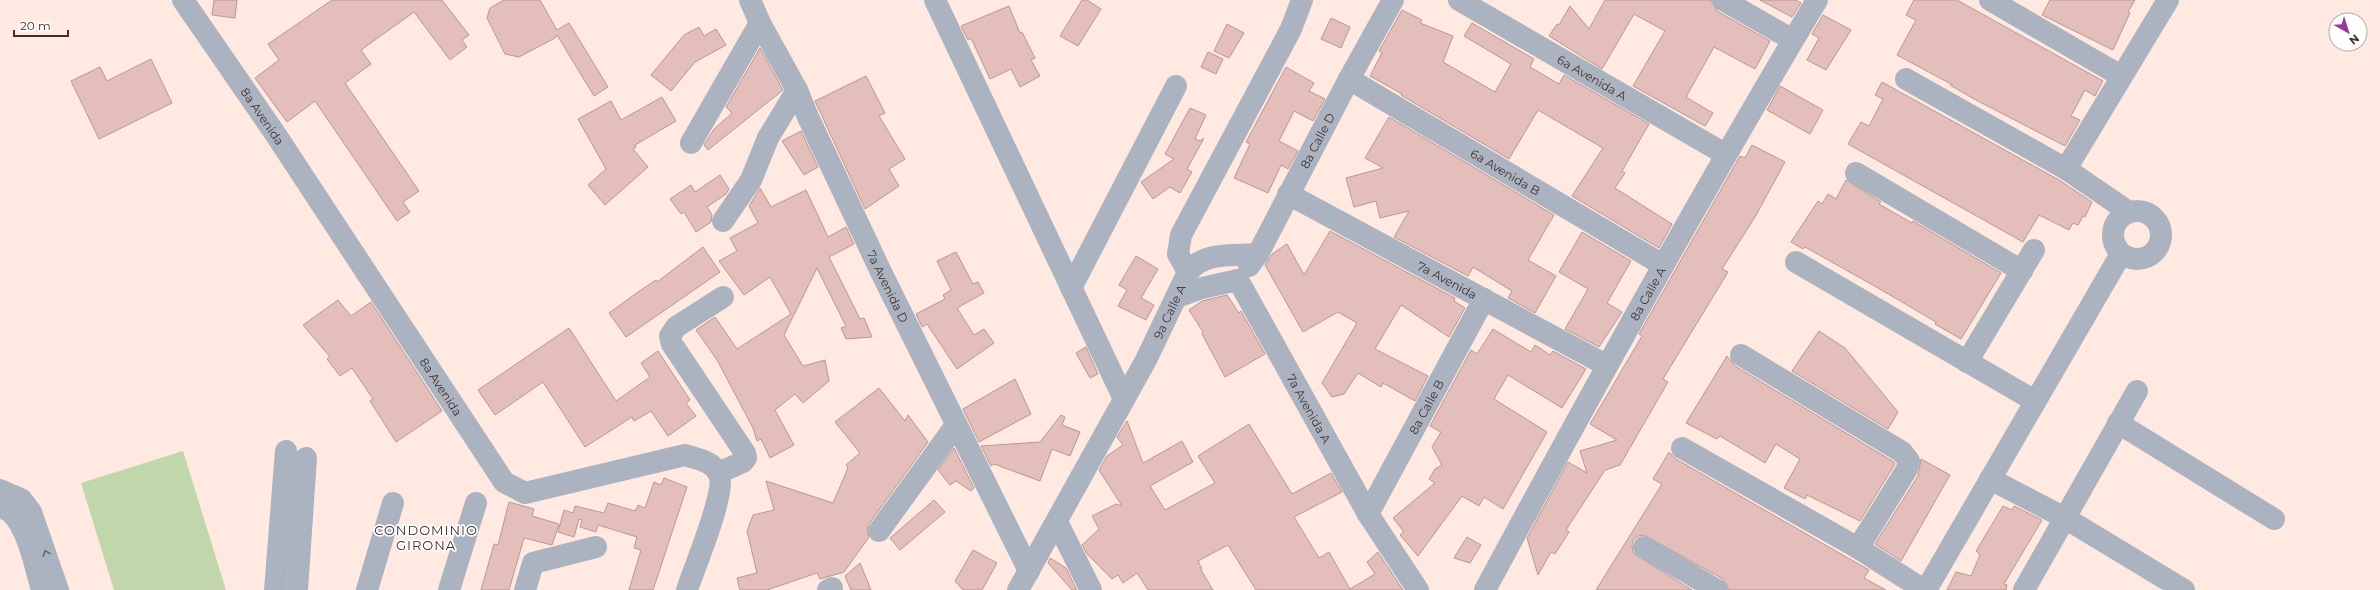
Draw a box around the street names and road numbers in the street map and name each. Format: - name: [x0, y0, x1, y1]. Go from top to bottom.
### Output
- street label: 6a Avenida A: [1555, 51, 1630, 103]
- street label: 8a Avenida: [238, 85, 288, 148]
- street label: 8a Calle D: [1297, 110, 1338, 171]
- street label: 6a Avenida B: [1468, 145, 1543, 198]
- street label: 7a Avenida D: [864, 248, 912, 325]
- street label: 7a Avenida: [1415, 258, 1480, 302]
- street label: 8a Calle A: [1626, 264, 1669, 323]
- street label: 9a Calle A: [1150, 281, 1189, 341]
- street label: 8a Avenida: [417, 355, 466, 418]
- street label: 7a Avenida A: [1284, 371, 1335, 446]
- street label: 8a Calle B: [1405, 377, 1447, 436]

